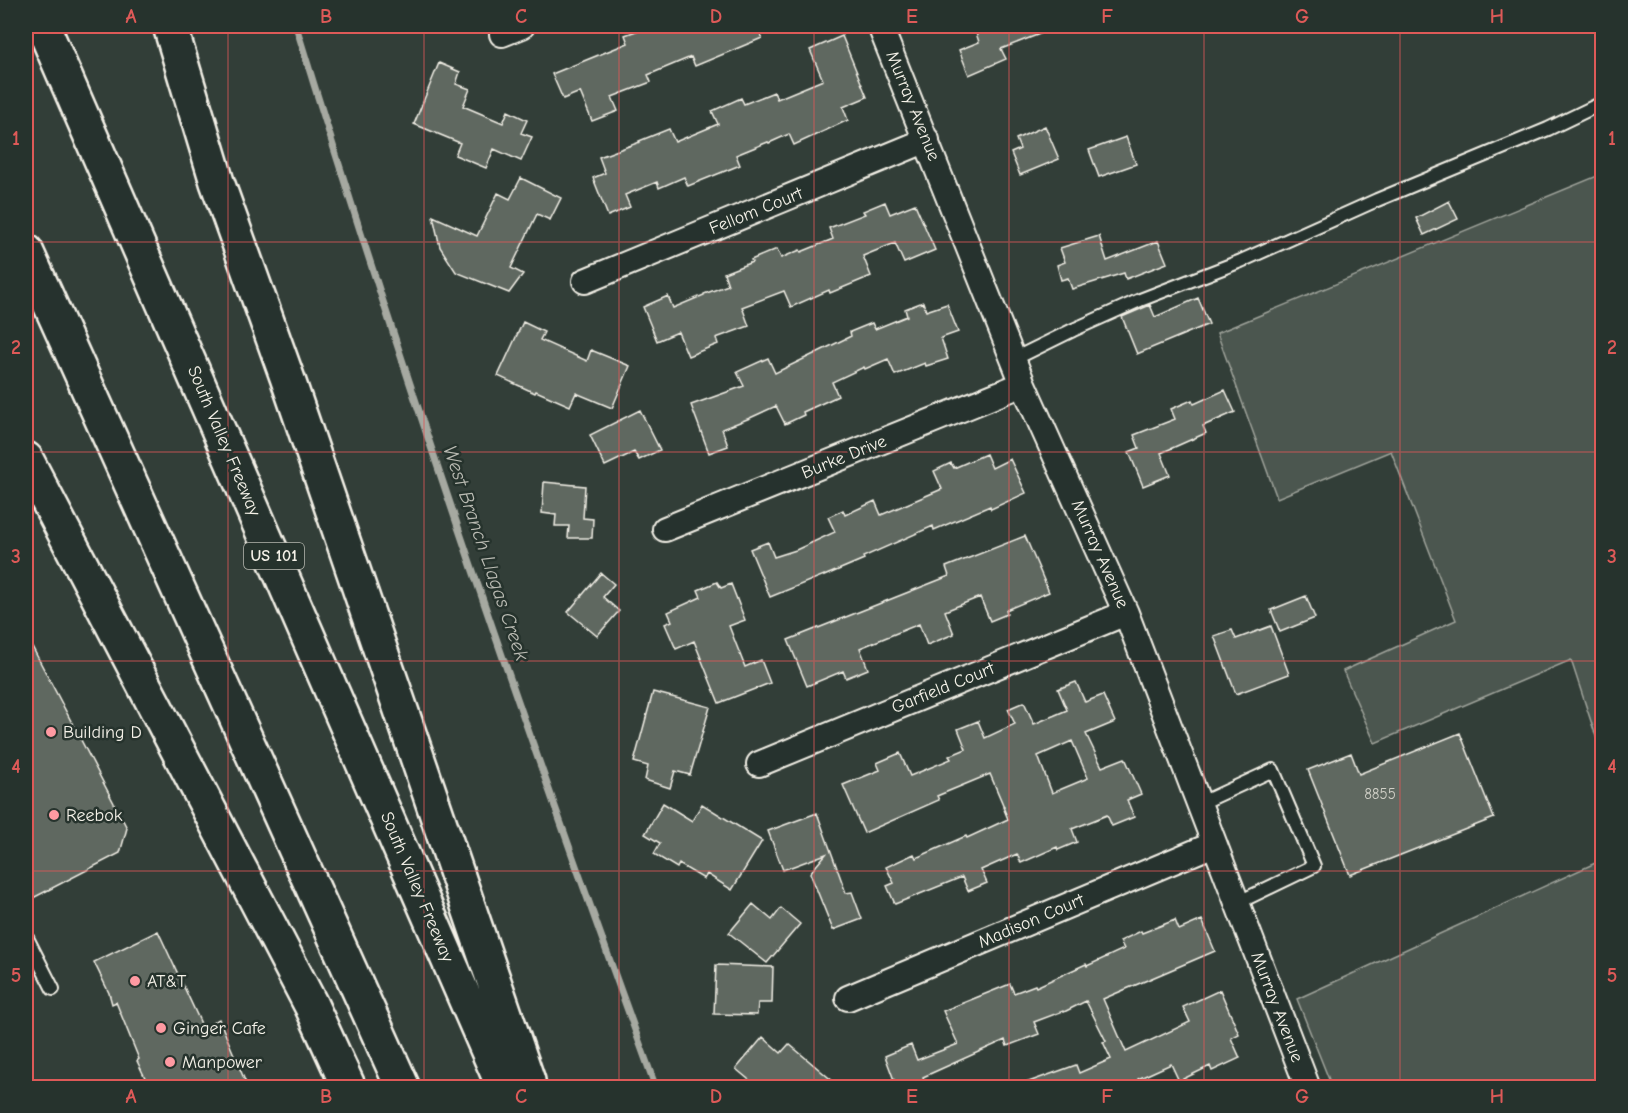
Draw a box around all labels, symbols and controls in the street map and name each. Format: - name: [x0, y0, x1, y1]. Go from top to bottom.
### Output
- text: A: [125, 5, 137, 28]
- text: B: [320, 5, 332, 28]
- text: C: [515, 5, 527, 28]
- text: D: [710, 5, 722, 28]
- text: E: [906, 5, 918, 28]
- text: F: [1101, 5, 1113, 28]
- text: G: [1295, 5, 1309, 28]
- text: H: [1490, 5, 1504, 28]
- street label: Murray Avenue: [881, 48, 945, 164]
- text: 1: [12, 127, 20, 150]
- text: 1: [1608, 127, 1616, 150]
- street label: Fellom Court: [706, 182, 807, 239]
- text: 2: [11, 336, 21, 359]
- text: 2: [1607, 336, 1617, 359]
- street label: South Valley Freeway: [183, 363, 266, 520]
- street label: Burke Drive: [799, 430, 889, 484]
- water label: West Branch Llagas Creek: [438, 442, 534, 664]
- street label: Murray Avenue: [1067, 497, 1133, 611]
- road number: US 101: [244, 543, 304, 569]
- text: 3: [11, 545, 21, 568]
- text: 3: [1607, 545, 1617, 568]
- street label: Garfield Court: [889, 658, 998, 718]
- place label: Building D: [63, 722, 142, 743]
- marker: Building D: [44, 725, 58, 739]
- text: 4: [11, 755, 21, 778]
- text: 4: [1607, 755, 1617, 778]
- house number: 8855: [1364, 785, 1396, 803]
- place label: Reebok: [66, 805, 123, 826]
- marker: Reebok: [47, 808, 61, 822]
- street label: South Valley Freeway: [376, 809, 459, 966]
- street label: Madison Court: [975, 889, 1088, 953]
- street label: Murray Avenue: [1246, 949, 1308, 1065]
- text: 5: [11, 964, 21, 987]
- text: 5: [1607, 964, 1617, 987]
- place label: AT&T: [147, 971, 187, 992]
- marker: AT&T: [128, 974, 142, 988]
- place label: Ginger Cafe: [173, 1018, 266, 1039]
- marker: Ginger Cafe: [154, 1021, 168, 1035]
- place label: Manpower: [182, 1052, 263, 1073]
- marker: Manpower: [163, 1055, 177, 1069]
- text: A: [125, 1085, 137, 1108]
- text: B: [320, 1085, 332, 1108]
- text: C: [515, 1085, 527, 1108]
- text: D: [710, 1085, 722, 1108]
- text: E: [906, 1085, 918, 1108]
- text: F: [1101, 1085, 1113, 1108]
- text: G: [1295, 1085, 1309, 1108]
- text: H: [1490, 1085, 1504, 1108]

